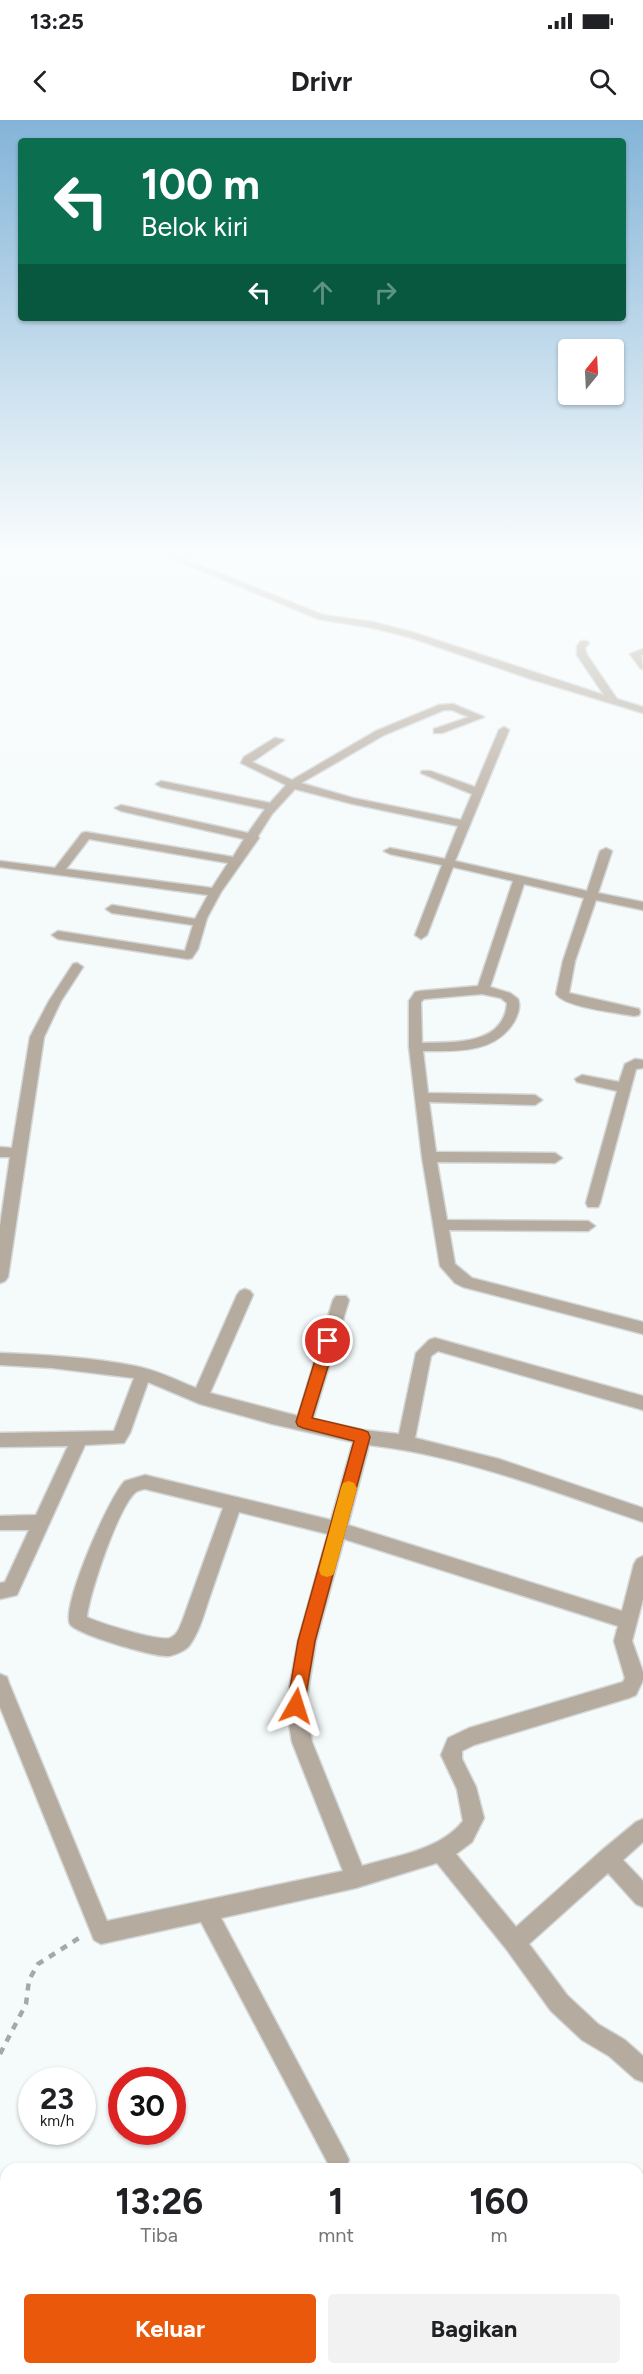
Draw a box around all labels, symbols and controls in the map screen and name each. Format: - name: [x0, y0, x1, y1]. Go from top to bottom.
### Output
- text: 13:25: [30, 8, 84, 35]
- icon: back: [24, 65, 57, 98]
- text: Drivr: [291, 65, 352, 98]
- icon: search: [586, 65, 619, 98]
- text: 100 m: [141, 159, 260, 210]
- icon: left: [42, 162, 120, 240]
- text: Belok kiri: [141, 210, 248, 243]
- icon: left: [243, 276, 276, 309]
- icon: ahead: [306, 276, 339, 309]
- icon: right: [369, 276, 402, 309]
- north arrow: [558, 339, 624, 405]
- map controls: [558, 339, 624, 405]
- pin: [302, 1315, 353, 1366]
- icon: arrive: [311, 1324, 344, 1357]
- position arrow: [264, 1674, 328, 1738]
- speed limit sign: 30: [108, 2067, 186, 2145]
- text: 23: [40, 2080, 74, 2117]
- text: km/h: [40, 2112, 74, 2130]
- text: 13:26: [115, 2180, 203, 2223]
- text: 1: [329, 2180, 344, 2223]
- text: 160: [469, 2180, 529, 2223]
- text: Tiba: [140, 2223, 178, 2247]
- text: mnt: [318, 2223, 354, 2247]
- text: m: [491, 2223, 508, 2247]
- button: Keluar: [24, 2294, 316, 2363]
- button: Bagikan: [328, 2294, 620, 2363]

